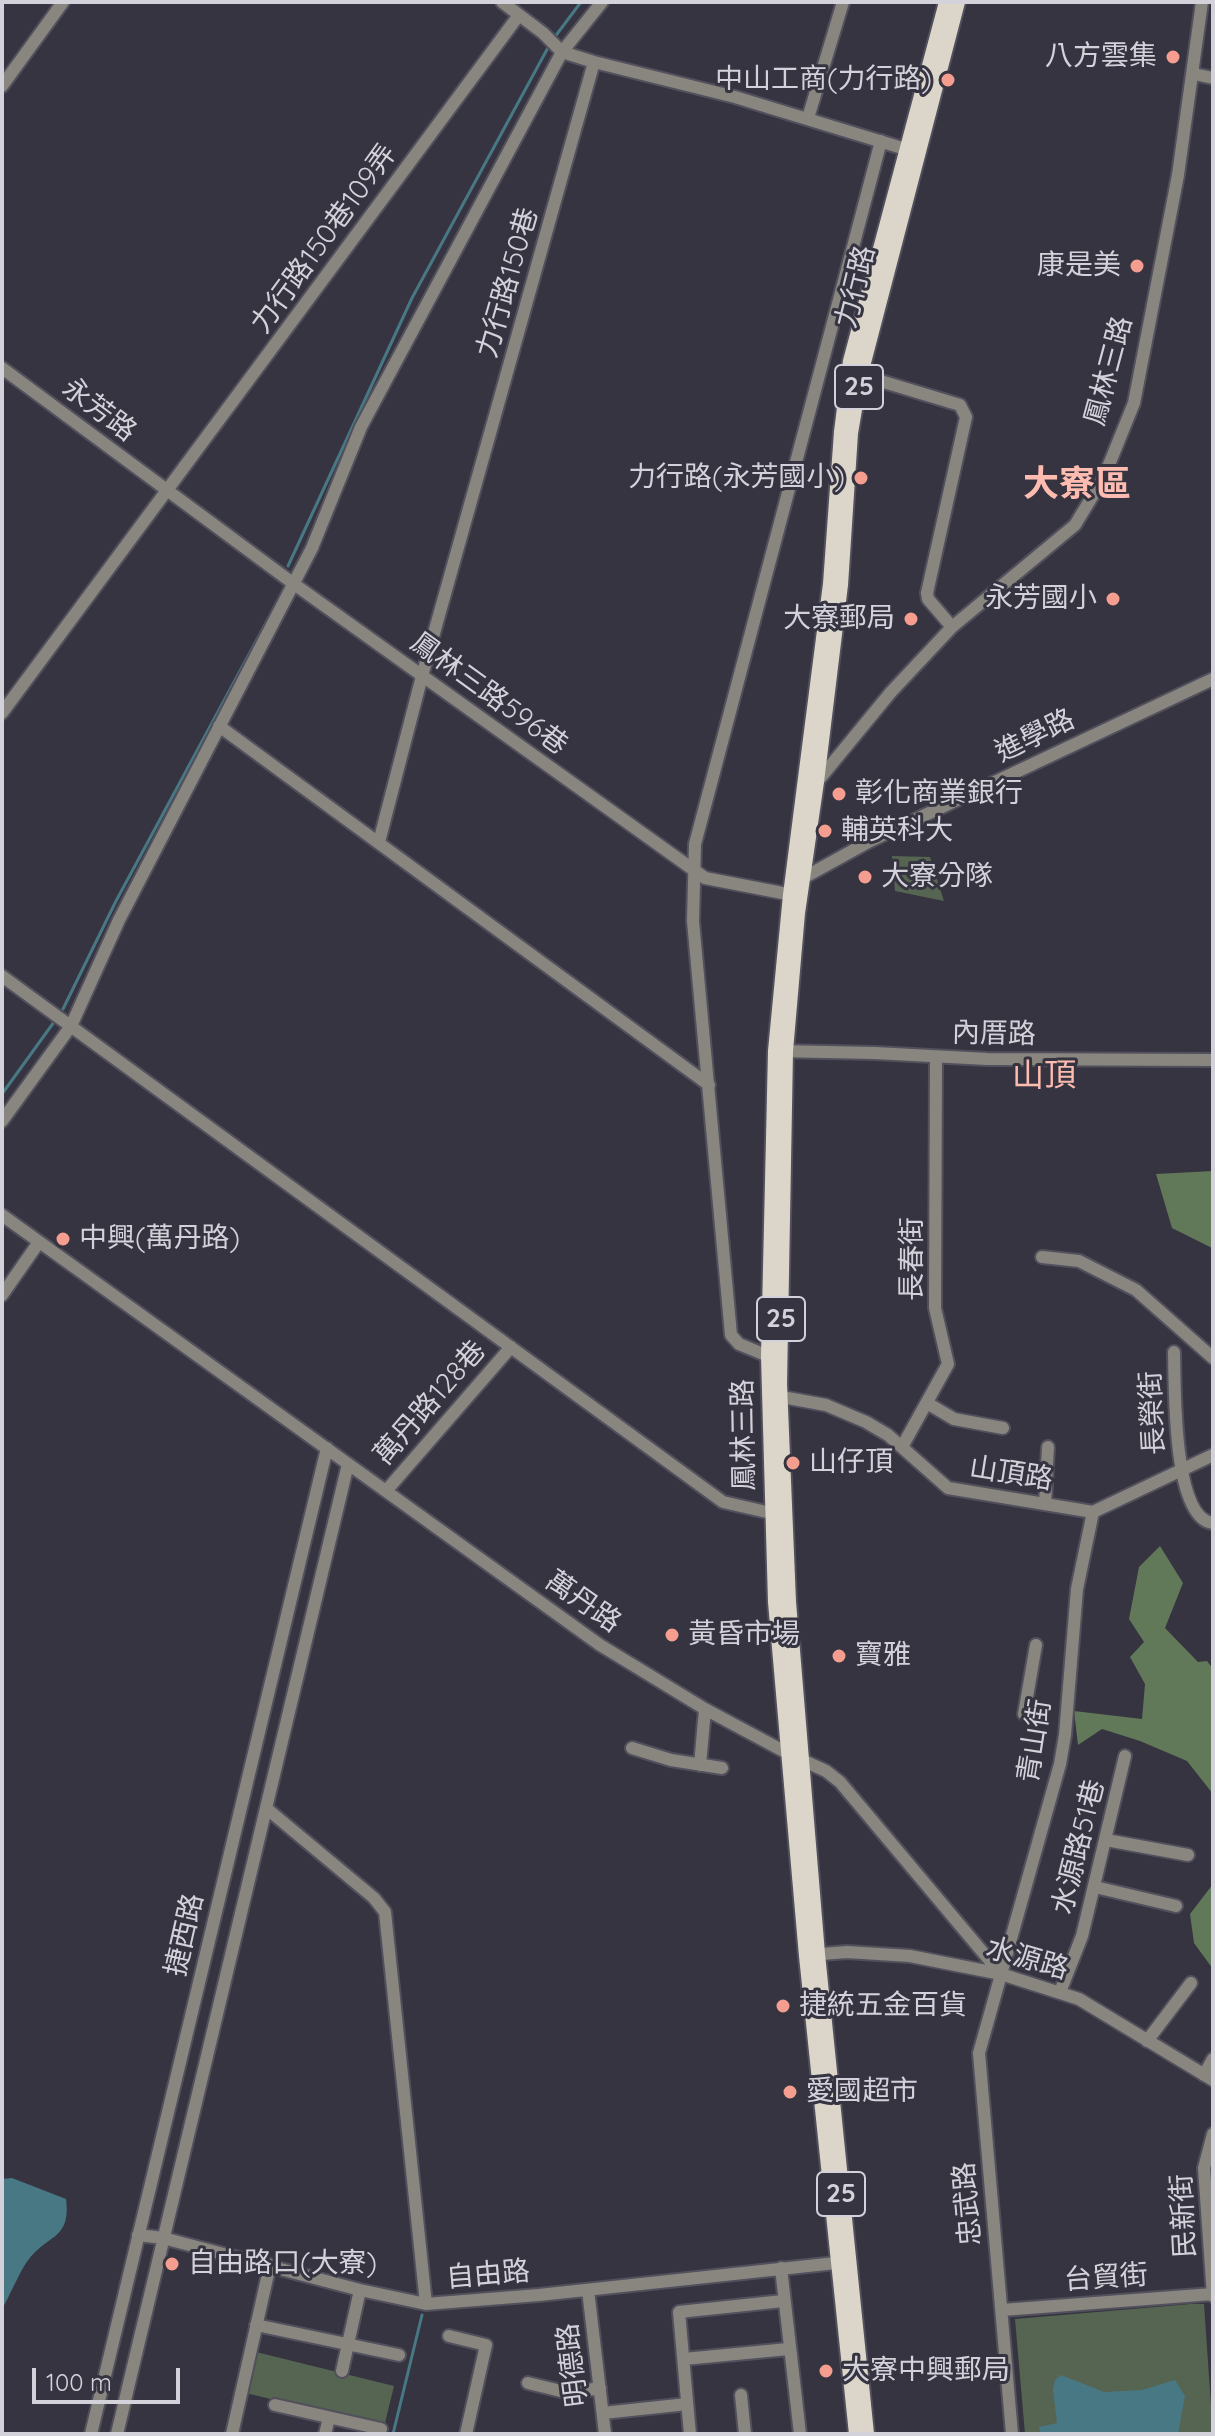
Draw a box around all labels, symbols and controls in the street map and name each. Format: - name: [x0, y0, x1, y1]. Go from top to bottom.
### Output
- place label: 八方雲集: [1045, 40, 1157, 74]
- marker: 八方雲集: [1164, 48, 1182, 66]
- place label: 中山工商(力行路): [715, 63, 932, 97]
- marker: 中山工商(力行路): [939, 71, 957, 89]
- street label: 力行路150巷109弄: [244, 138, 404, 340]
- street label: 力行路150巷: [471, 204, 545, 362]
- street label: 力行路: [830, 242, 882, 332]
- place label: 康是美: [1037, 249, 1121, 283]
- marker: 康是美: [1128, 257, 1146, 275]
- street label: 鳳林三路: [1078, 313, 1140, 429]
- road number: 25: [835, 365, 883, 409]
- street label: 永芳路: [55, 371, 143, 449]
- place label: 力行路(永芳國小): [628, 461, 845, 495]
- district label: 大寮區: [1023, 463, 1131, 507]
- marker: 力行路(永芳國小): [852, 469, 870, 487]
- place label: 永芳國小: [985, 582, 1097, 616]
- marker: 永芳國小: [1104, 590, 1122, 608]
- place label: 大寮郵局: [783, 602, 895, 636]
- marker: 大寮郵局: [902, 610, 920, 628]
- street label: 鳳林三路596巷: [404, 626, 574, 762]
- street label: 進學路: [990, 702, 1080, 770]
- place label: 彰化商業銀行: [855, 777, 1023, 811]
- marker: 彰化商業銀行: [830, 785, 848, 803]
- place label: 輔英科大: [841, 814, 953, 848]
- marker: 輔英科大: [816, 822, 834, 840]
- place label: 大寮分隊: [881, 860, 993, 894]
- marker: 大寮分隊: [856, 868, 874, 886]
- street label: 內厝路: [952, 1016, 1036, 1052]
- district label: 山頂: [1012, 1057, 1076, 1095]
- street label: 長春街: [896, 1217, 930, 1301]
- place label: 中興(萬丹路): [79, 1222, 240, 1256]
- marker: 中興(萬丹路): [54, 1230, 72, 1248]
- road number: 25: [757, 1297, 805, 1341]
- street label: 萬丹路128巷: [367, 1334, 493, 1472]
- street label: 長榮街: [1134, 1370, 1172, 1456]
- street label: 鳳林三路: [726, 1379, 762, 1491]
- place label: 山仔頂: [809, 1446, 893, 1480]
- street label: 山頂路: [967, 1451, 1055, 1497]
- marker: 山仔頂: [784, 1454, 802, 1472]
- street label: 萬丹路: [539, 1564, 627, 1640]
- place label: 黃昏市場: [688, 1618, 800, 1652]
- marker: 黃昏市場: [663, 1626, 681, 1644]
- place label: 寶雅: [855, 1639, 911, 1673]
- marker: 寶雅: [830, 1647, 848, 1665]
- street label: 青山街: [1012, 1697, 1058, 1785]
- street label: 水源路51巷: [1046, 1776, 1112, 1918]
- street label: 捷西路: [159, 1890, 211, 1980]
- street label: 水源路: [982, 1931, 1072, 1987]
- place label: 捷統五金百貨: [799, 1989, 967, 2023]
- marker: 捷統五金百貨: [774, 1997, 792, 2015]
- place label: 愛國超市: [806, 2075, 918, 2109]
- marker: 愛國超市: [781, 2083, 799, 2101]
- street label: 忠武路: [948, 2161, 988, 2247]
- road number: 25: [817, 2172, 865, 2216]
- street label: 民新街: [1165, 2173, 1203, 2259]
- place label: 自由路口(大寮): [188, 2247, 377, 2281]
- marker: 自由路口(大寮): [163, 2255, 181, 2273]
- street label: 自由路: [445, 2255, 531, 2295]
- street label: 台貿街: [1063, 2258, 1149, 2298]
- street label: 明德路: [551, 2321, 595, 2409]
- scale bar: [36, 2352, 184, 2402]
- place label: 大寮中興郵局: [842, 2354, 1010, 2388]
- marker: 大寮中興郵局: [817, 2362, 835, 2380]
- text: 100 m: [46, 2367, 112, 2397]

